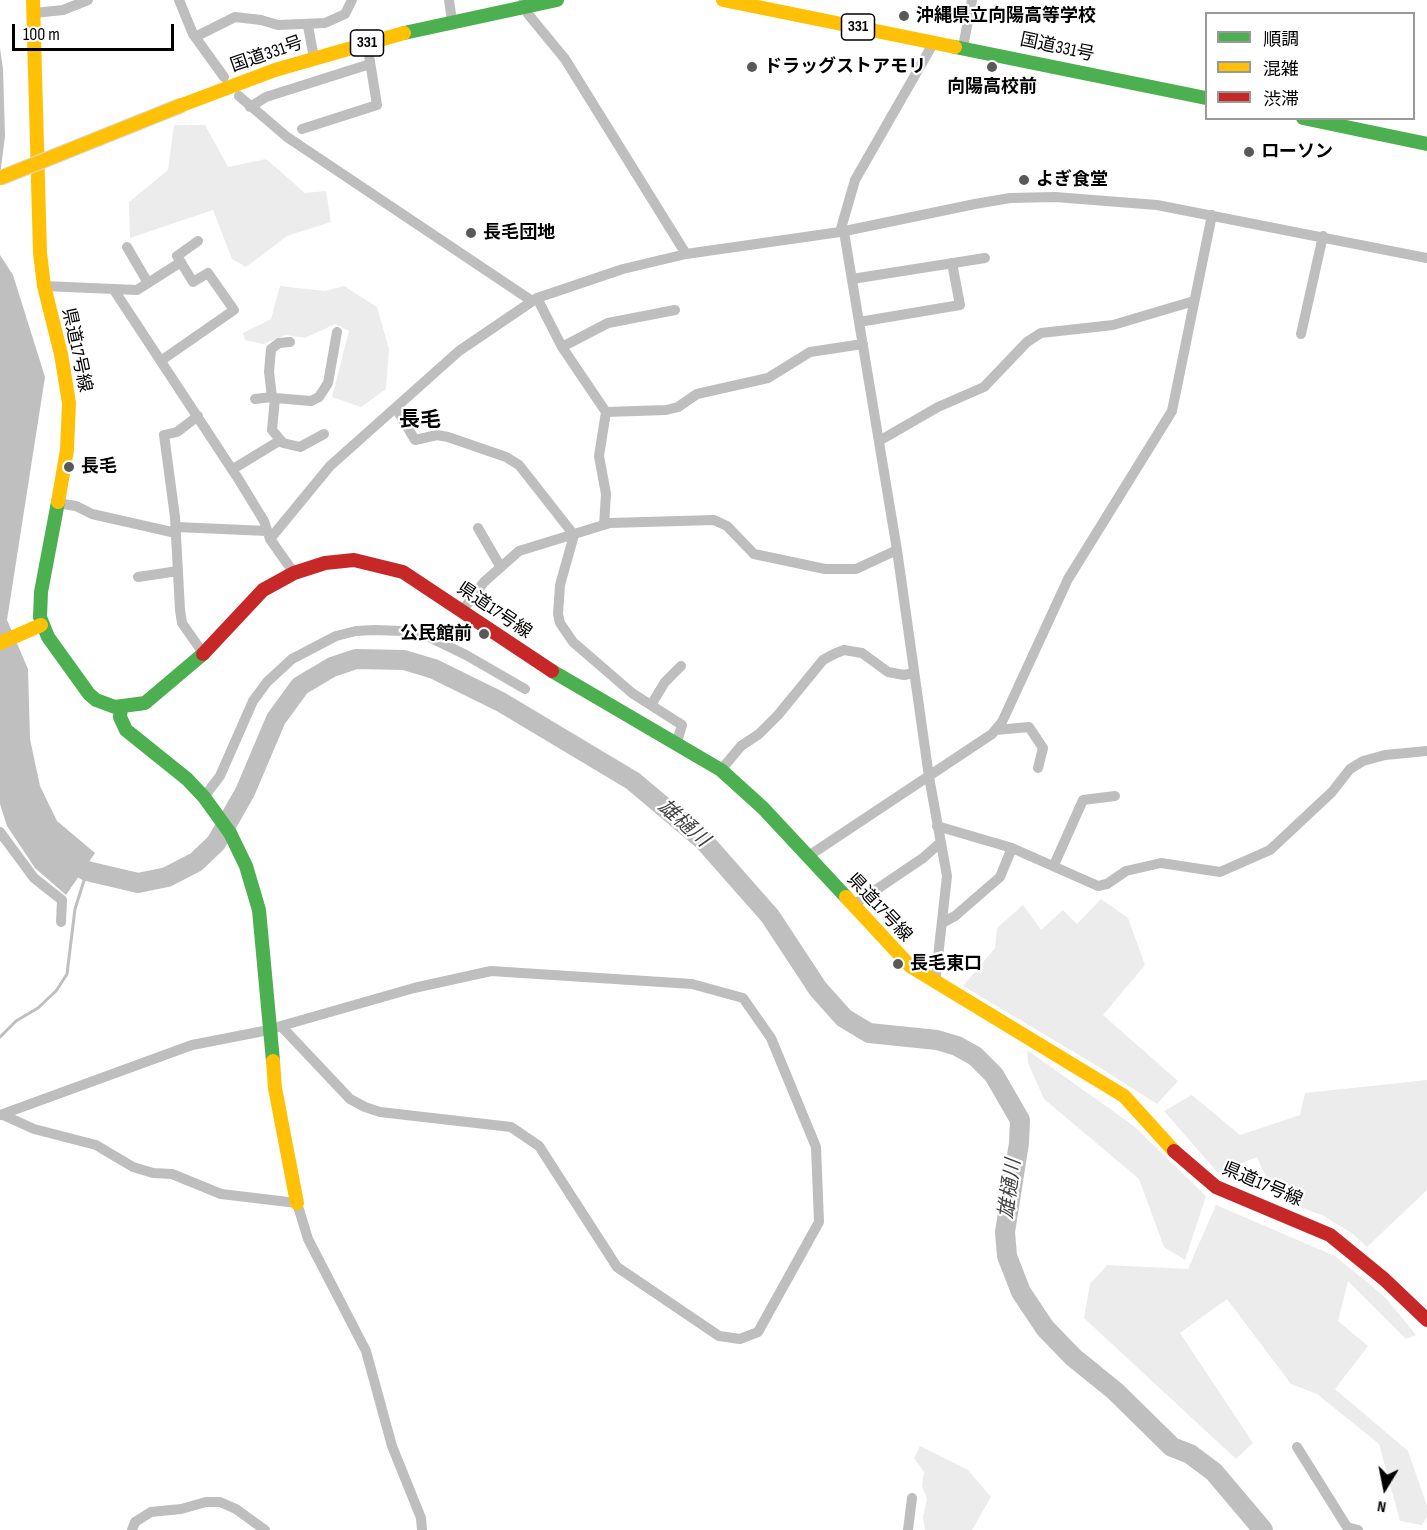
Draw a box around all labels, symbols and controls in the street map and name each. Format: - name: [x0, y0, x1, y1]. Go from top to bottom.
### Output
- place label: 沖縄県立向陽高等学校: [916, 5, 1096, 27]
- marker: 沖縄県立向陽高等学校: [897, 9, 911, 23]
- scale bar: [15, 12, 177, 50]
- legend: [1205, 12, 1415, 120]
- road number: 331: [842, 14, 874, 40]
- text: 100 m: [23, 24, 60, 45]
- text: 順調: [1263, 29, 1299, 50]
- road number: 331: [350, 30, 384, 56]
- street label: 国道331号: [1018, 30, 1096, 66]
- street label: 国道331号: [228, 33, 306, 77]
- place label: ドラッグストアモリ: [764, 56, 926, 78]
- text: 混雑: [1263, 59, 1299, 80]
- marker: ドラッグストアモリ: [745, 60, 759, 74]
- marker: 向陽高校前: [985, 60, 999, 74]
- place label: 向陽高校前: [947, 76, 1037, 98]
- text: 渋滞: [1263, 89, 1299, 110]
- place label: ローソン: [1261, 141, 1333, 163]
- marker: ローソン: [1242, 145, 1256, 159]
- place label: よぎ食堂: [1036, 169, 1108, 191]
- marker: よぎ食堂: [1017, 173, 1031, 187]
- place label: 長毛団地: [483, 222, 555, 244]
- marker: 長毛団地: [464, 226, 478, 240]
- street label: 県道17号線: [57, 306, 95, 394]
- district label: 長毛: [399, 408, 441, 434]
- place label: 長毛: [81, 456, 117, 478]
- marker: 長毛: [62, 460, 76, 474]
- street label: 県道17号線: [453, 578, 535, 644]
- place label: 公民館前: [400, 623, 472, 645]
- marker: 公民館前: [477, 627, 491, 641]
- water label: 雄樋川: [652, 795, 714, 853]
- street label: 県道17号線: [842, 869, 916, 947]
- place label: 長毛東口: [910, 953, 982, 975]
- marker: 長毛東口: [891, 957, 905, 971]
- water label: 雄樋川: [995, 1158, 1027, 1220]
- street label: 県道17号線: [1218, 1158, 1306, 1212]
- north arrow: [1355, 1458, 1415, 1518]
- text: N: [1376, 1496, 1388, 1516]

